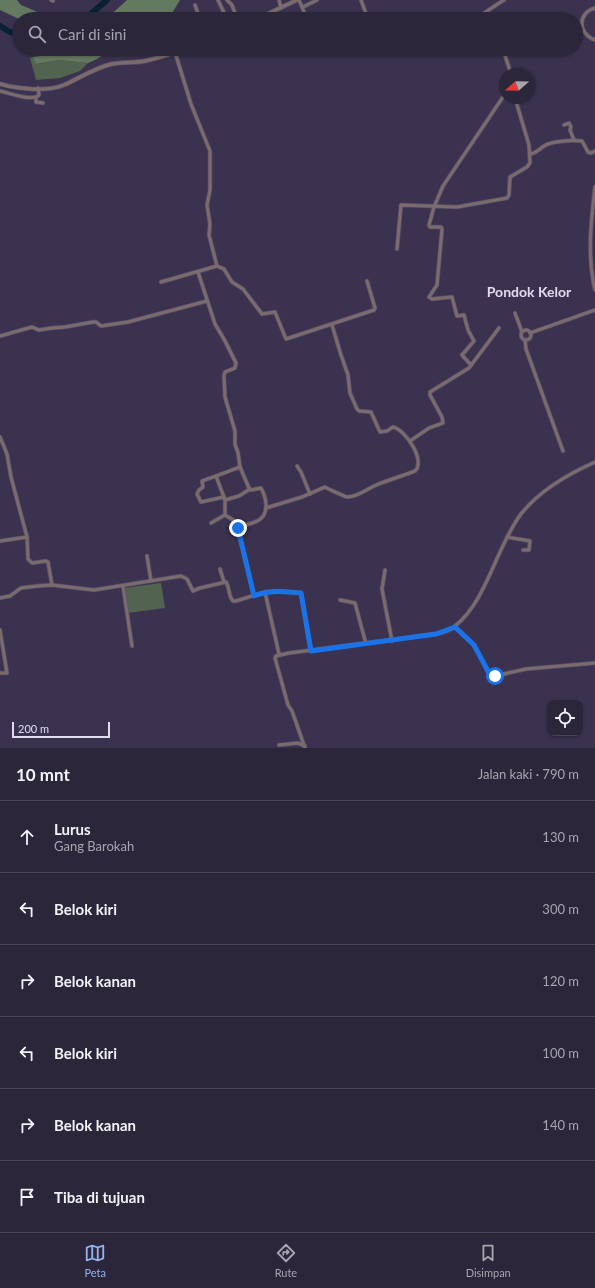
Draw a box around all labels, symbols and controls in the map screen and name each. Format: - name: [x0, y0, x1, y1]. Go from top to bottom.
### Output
- search box: [12, 12, 583, 56]
- icon: search: [26, 23, 48, 45]
- text: Cari di sini: [58, 25, 126, 43]
- north arrow: [499, 68, 535, 104]
- district label: Pondok Kelor: [487, 283, 572, 300]
- route end: [229, 519, 247, 537]
- route start: [486, 667, 504, 685]
- map controls: [547, 700, 583, 736]
- button: locate: [547, 700, 583, 736]
- scale bar: [12, 720, 110, 739]
- text: 200 m: [18, 722, 49, 735]
- text: 10 mnt: [16, 764, 70, 785]
- text: Jalan kaki · 790 m: [478, 766, 579, 782]
- text: Lurus: [54, 820, 91, 838]
- icon: ahead: [16, 826, 38, 848]
- text: 130 m: [542, 829, 579, 845]
- text: Gang Barokah: [54, 838, 134, 854]
- icon: left: [16, 898, 38, 920]
- text: Belok kiri: [54, 900, 117, 918]
- text: 300 m: [542, 901, 579, 917]
- icon: right: [16, 970, 38, 992]
- text: Belok kanan: [54, 972, 136, 990]
- text: 120 m: [542, 973, 579, 989]
- icon: left: [16, 1042, 38, 1064]
- text: Belok kiri: [54, 1044, 117, 1062]
- text: 100 m: [542, 1045, 579, 1061]
- icon: right: [16, 1114, 38, 1136]
- text: Belok kanan: [54, 1116, 136, 1134]
- text: 140 m: [542, 1117, 579, 1133]
- icon: arrive: [16, 1186, 38, 1208]
- text: Tiba di tujuan: [54, 1188, 145, 1206]
- tab: Peta: [84, 1242, 106, 1279]
- tab: Rute: [275, 1242, 297, 1279]
- tab: Disimpan: [466, 1242, 511, 1279]

